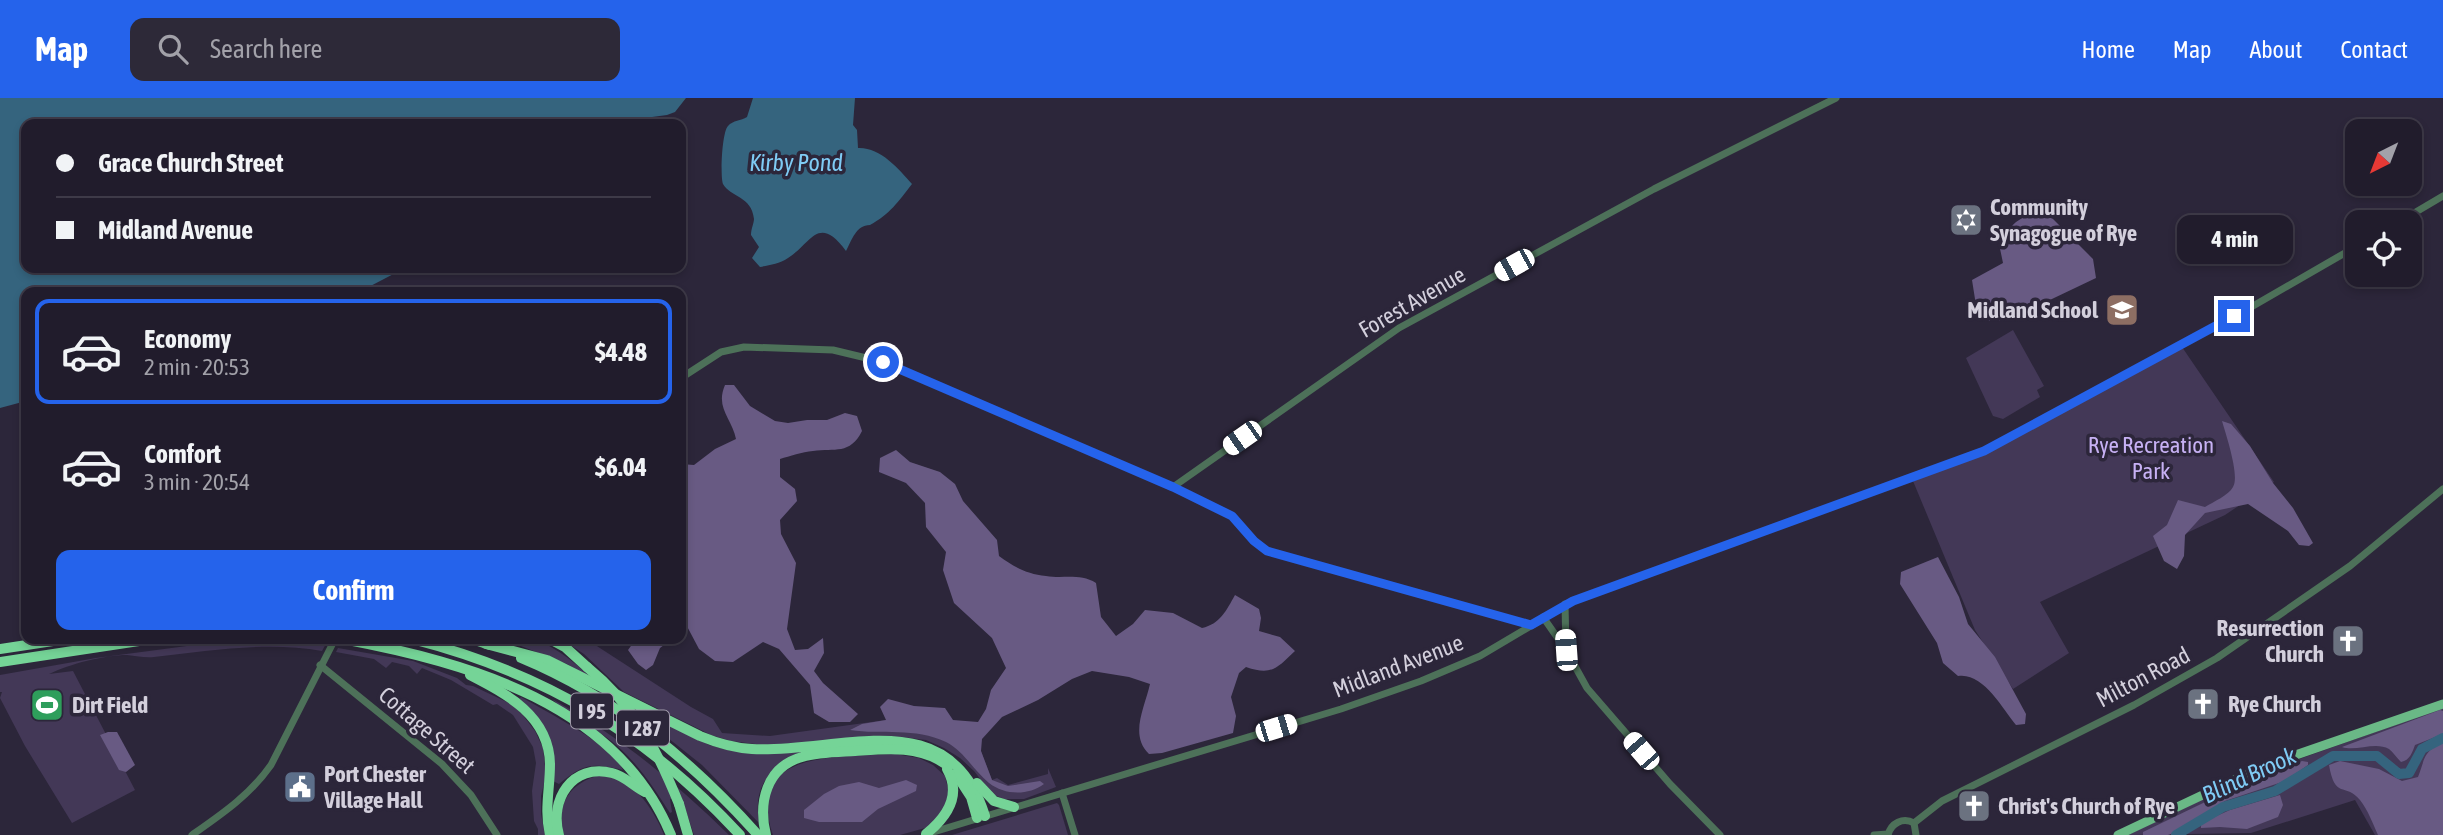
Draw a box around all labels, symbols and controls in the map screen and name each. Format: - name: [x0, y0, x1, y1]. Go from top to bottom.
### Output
- search box: [130, 18, 620, 81]
- text: Map: [35, 30, 88, 68]
- icon: search: [154, 30, 192, 68]
- text: Search here: [210, 34, 322, 64]
- text: Home: [2081, 36, 2135, 63]
- text: Map: [2173, 36, 2211, 63]
- text: About: [2249, 36, 2302, 63]
- text: Contact: [2340, 36, 2408, 63]
- north arrow: [2345, 119, 2422, 196]
- map controls: [2345, 119, 2422, 287]
- text: Grace Church Street: [98, 148, 283, 178]
- water label: Kirby Pond: [749, 149, 843, 176]
- place label: Community Synagogue of Rye: [1990, 194, 2137, 246]
- synagogue icon: Community Synagogue of Rye: [1947, 201, 1985, 239]
- button: locate: [2345, 210, 2422, 287]
- callout: 4 min: [2176, 214, 2292, 264]
- text: Midland Avenue: [98, 215, 253, 245]
- text: 4 min: [2212, 226, 2258, 252]
- car: [1491, 246, 1538, 284]
- street label: Forest Avenue: [1354, 261, 1470, 343]
- school or university icon: Midland School: [2103, 291, 2141, 329]
- place label: Midland School: [1967, 297, 2099, 323]
- route end: [2218, 300, 2250, 332]
- icon: car: [60, 320, 123, 383]
- text: Economy: [144, 324, 231, 354]
- text: $4.48: [595, 337, 647, 367]
- route start: [867, 346, 899, 378]
- text: 2 min · 20:53: [144, 354, 250, 380]
- car: [1219, 417, 1266, 459]
- park label: Rye Recreation Park: [2088, 432, 2214, 484]
- icon: car: [60, 435, 123, 498]
- text: Comfort: [144, 439, 221, 469]
- text: $6.04: [595, 452, 647, 482]
- text: 3 min · 20:54: [144, 469, 250, 495]
- button: Confirm: [56, 550, 651, 630]
- place label: Resurrection Church: [2217, 615, 2324, 667]
- church icon: Resurrection Church: [2329, 622, 2367, 660]
- car: [1555, 628, 1578, 672]
- street label: Midland Avenue: [1329, 629, 1467, 703]
- street label: Milton Road: [2092, 642, 2194, 712]
- street label: Cottage Street: [374, 681, 480, 779]
- church icon: Rye Church: [2184, 685, 2222, 723]
- sports icon: Dirt Field: [28, 686, 66, 724]
- place label: Rye Church: [2228, 691, 2321, 717]
- place label: Dirt Field: [72, 692, 148, 718]
- road number: I 95: [571, 694, 613, 728]
- road number: I 287: [617, 710, 669, 746]
- car: [1253, 712, 1300, 744]
- car: [1620, 728, 1663, 774]
- water label: Blind Brook: [2198, 741, 2301, 808]
- place label: Port Chester Village Hall: [323, 761, 427, 813]
- public building icon: Port Chester Village Hall: [281, 768, 319, 806]
- church icon: Christ's Church of Rye: [1955, 787, 1993, 825]
- place label: Christ's Church of Rye: [1998, 793, 2175, 819]

